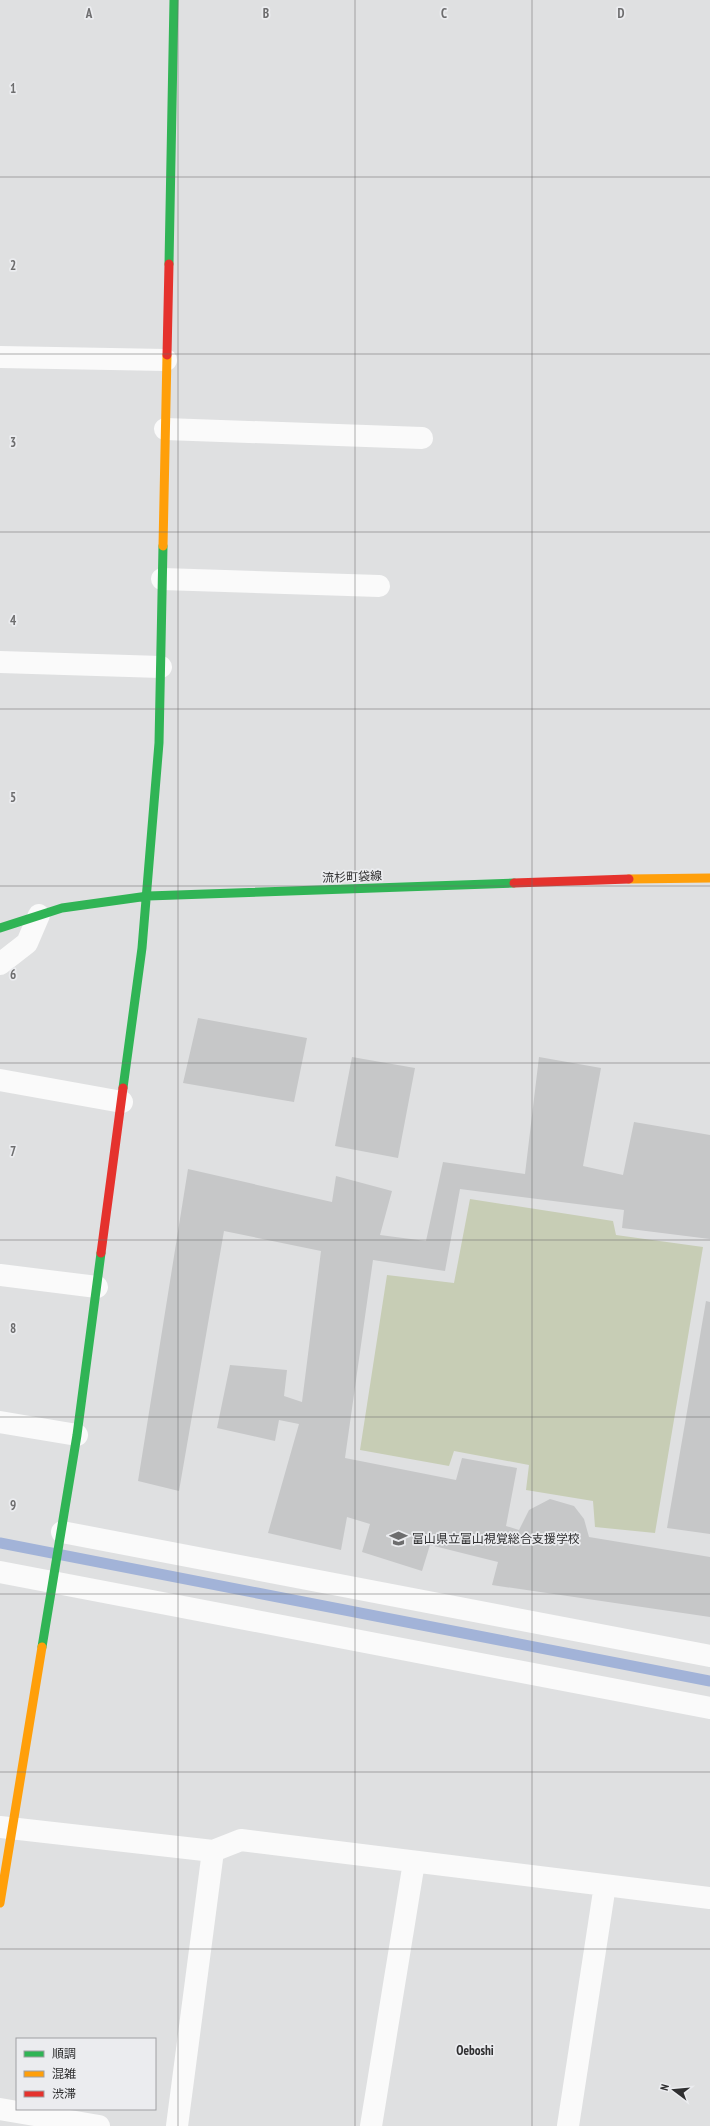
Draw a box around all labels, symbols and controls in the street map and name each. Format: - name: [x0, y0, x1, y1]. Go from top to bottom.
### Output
- text: A: [85, 5, 93, 22]
- text: B: [263, 5, 269, 22]
- text: C: [441, 5, 447, 22]
- text: D: [618, 5, 625, 22]
- text: 1: [10, 80, 16, 97]
- text: 2: [10, 257, 16, 274]
- text: 3: [10, 434, 16, 451]
- text: 4: [10, 612, 17, 629]
- text: 5: [10, 789, 16, 806]
- street label: 流杉町袋線: [322, 868, 382, 885]
- text: 6: [10, 966, 16, 983]
- text: 7: [10, 1143, 16, 1160]
- text: 8: [10, 1320, 16, 1337]
- text: 9: [10, 1497, 16, 1514]
- school or university icon: 富山県立富山視覚総合支援学校: [389, 1529, 409, 1549]
- place label: 富山県立富山視覚総合支援学校: [412, 1531, 580, 1546]
- legend: [16, 2038, 156, 2110]
- district label: Oeboshi: [456, 2042, 494, 2059]
- text: 順調: [52, 2046, 76, 2061]
- text: 混雑: [52, 2066, 76, 2081]
- north arrow: [654, 2070, 694, 2110]
- text: N: [657, 2082, 672, 2092]
- text: 渋滞: [52, 2086, 76, 2101]

